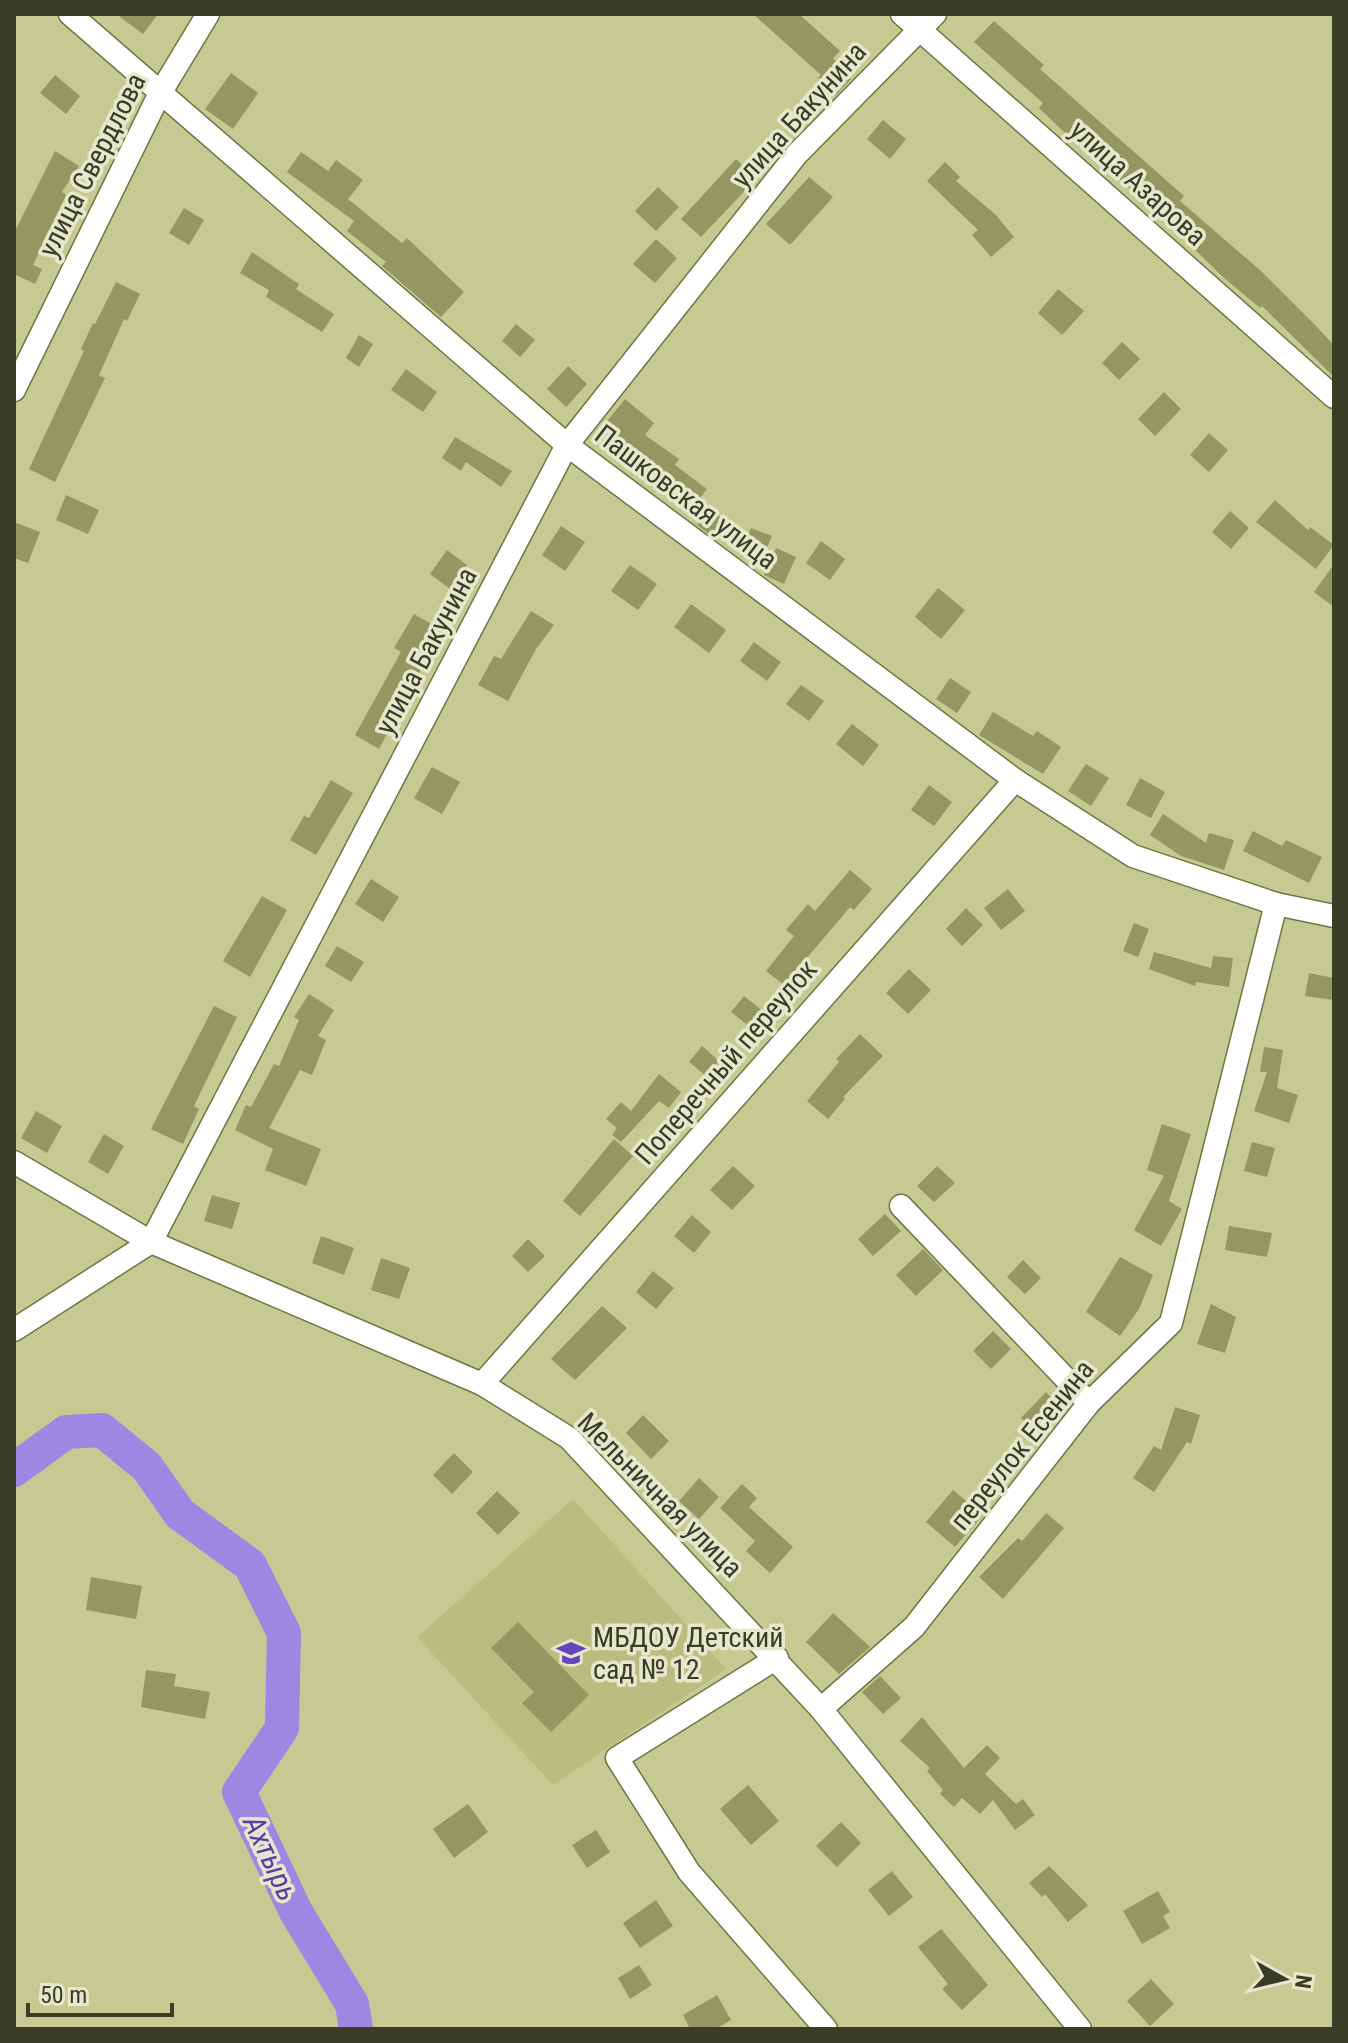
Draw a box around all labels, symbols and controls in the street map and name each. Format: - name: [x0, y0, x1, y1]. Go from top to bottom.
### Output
- street label: улица Бакунина: [725, 35, 873, 195]
- street label: улица Свердлова: [32, 68, 152, 262]
- street label: улица Азарова: [1063, 113, 1213, 253]
- street label: Пашковская улица: [589, 418, 783, 576]
- street label: улица Бакунина: [368, 562, 484, 740]
- street label: Поперечный переулок: [628, 953, 824, 1171]
- street label: переулок Есенина: [943, 1353, 1101, 1537]
- street label: Мельничная улица: [571, 1406, 749, 1584]
- place label: МБДОУ Детский сад № 12: [593, 1621, 783, 1686]
- school or university icon: МБДОУ Детский сад № 12: [556, 1638, 586, 1668]
- water label: Ахтырь: [236, 1809, 306, 1906]
- north arrow: [1244, 1939, 1324, 2019]
- scale bar: [28, 1967, 172, 2017]
- text: N: [1290, 1973, 1317, 1990]
- text: 50 m: [40, 1981, 87, 2009]

